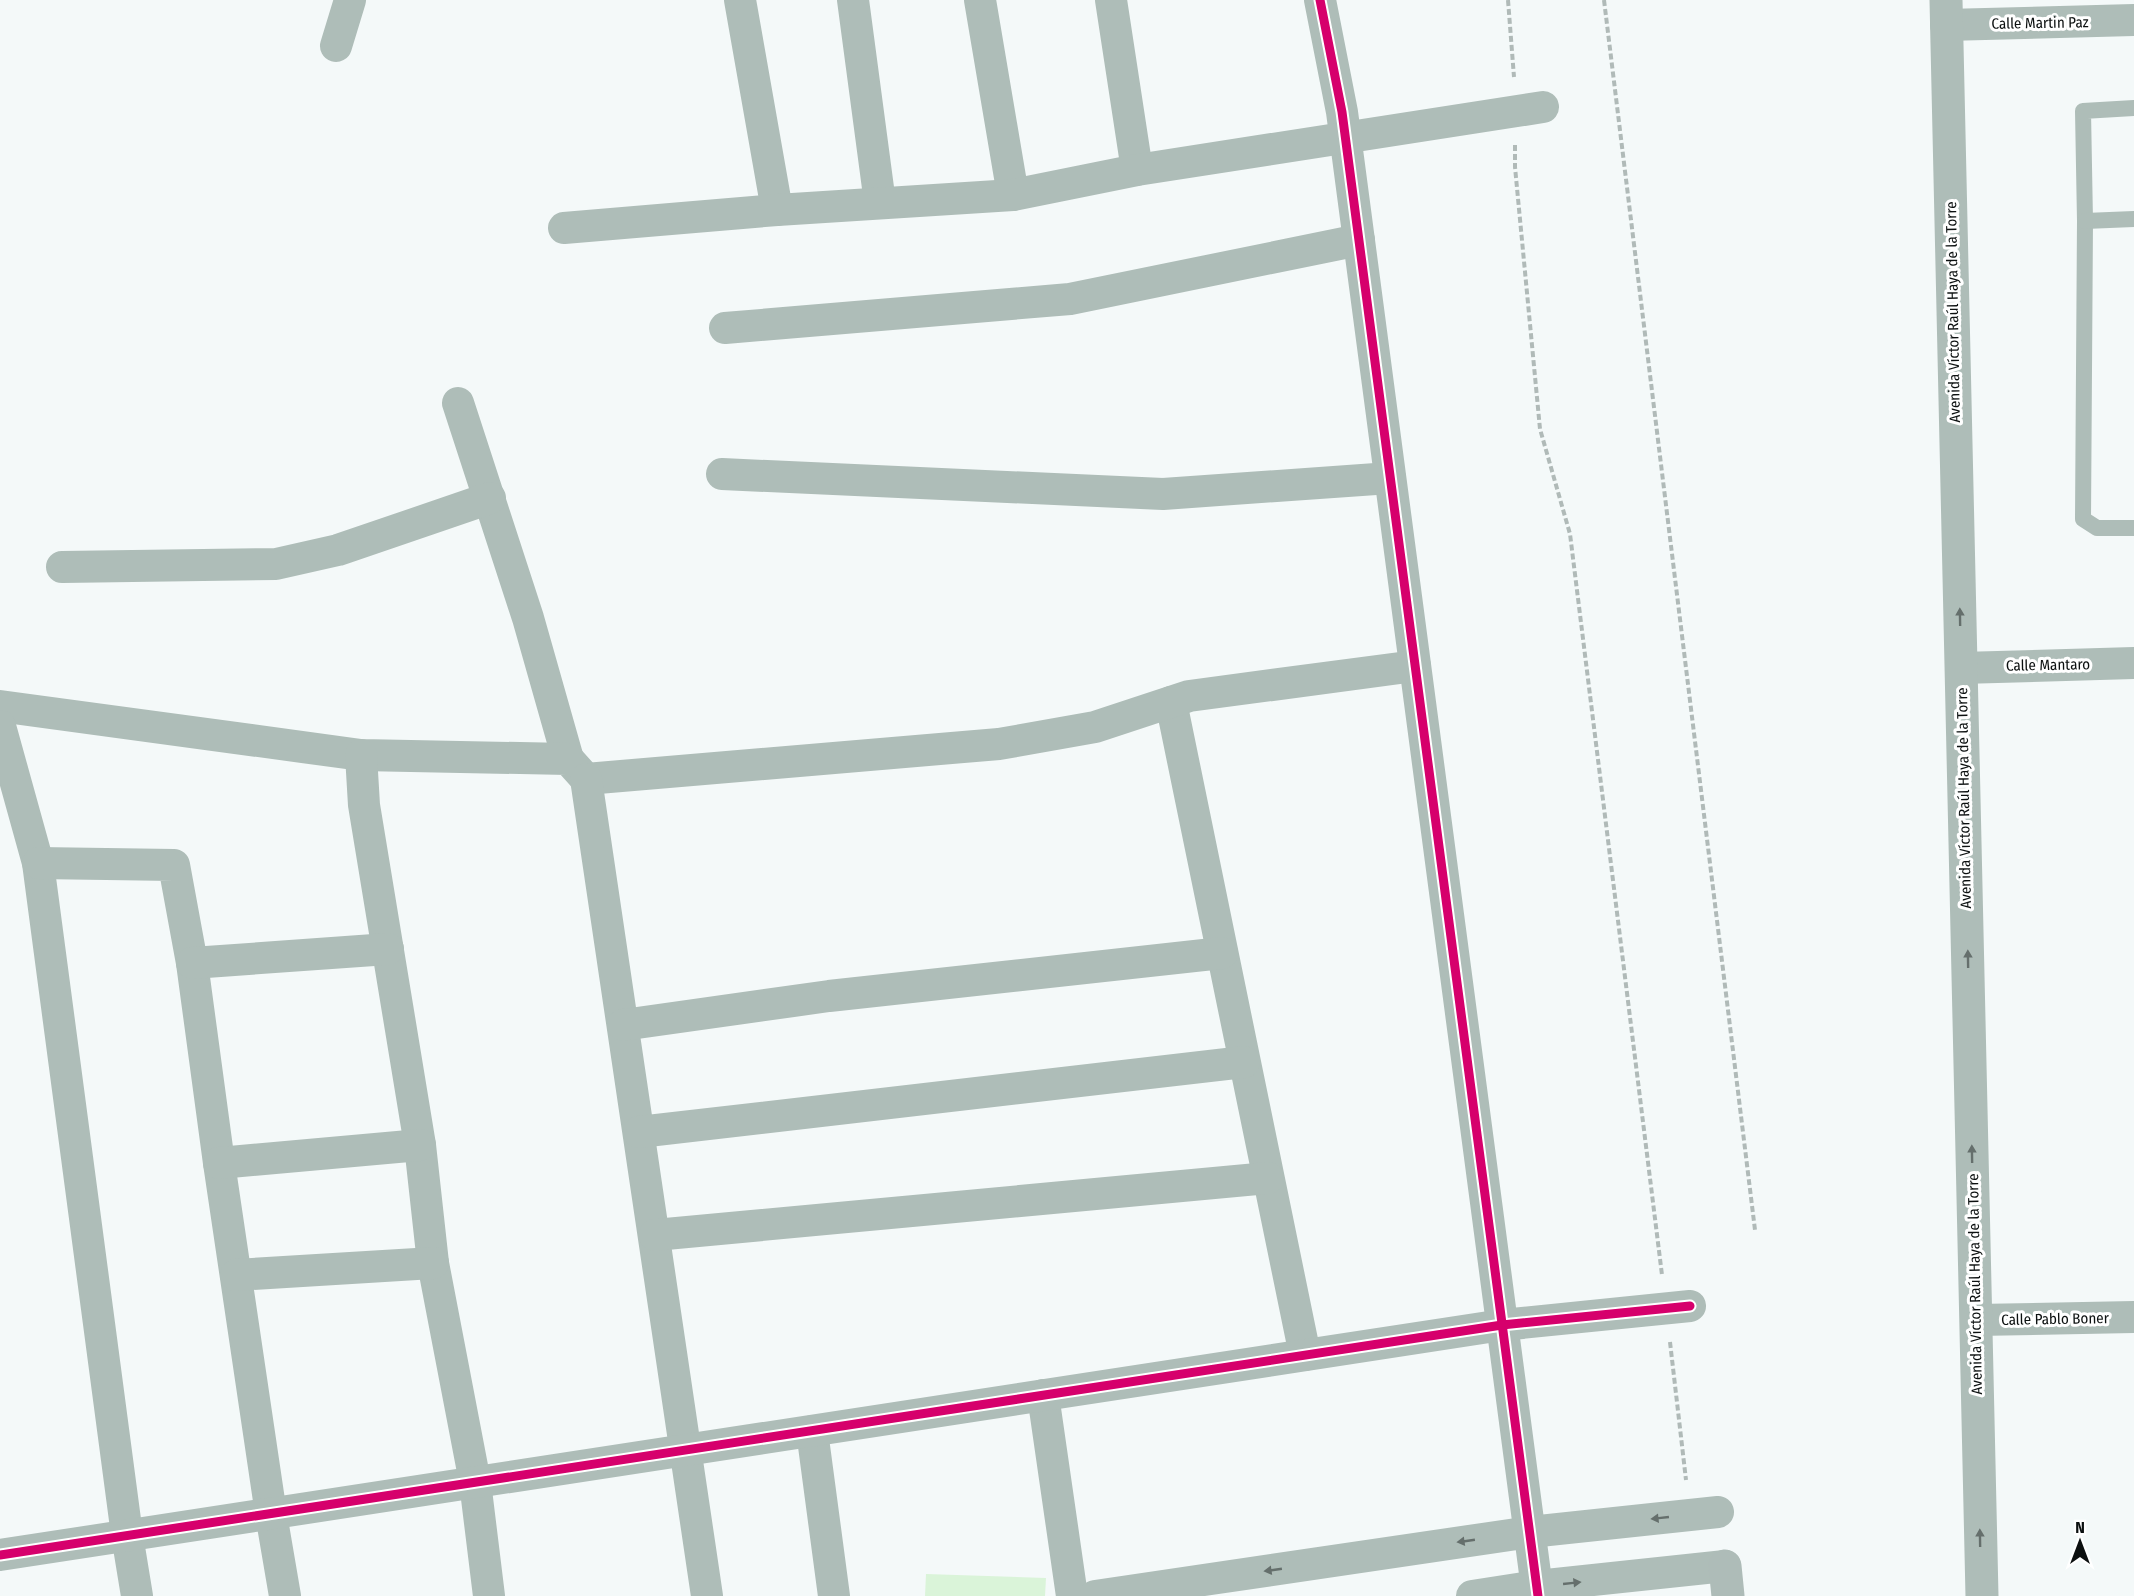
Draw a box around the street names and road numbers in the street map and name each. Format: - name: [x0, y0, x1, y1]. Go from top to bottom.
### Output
- street label: Calle Martin Paz: [1991, 13, 2089, 33]
- street label: Avenida Víctor Raúl Haya de la Torre: [1942, 201, 1964, 423]
- street label: Calle Mantaro: [2006, 655, 2090, 675]
- street label: Avenida Víctor Raúl Haya de la Torre: [1953, 687, 1975, 909]
- street label: Avenida Víctor Raúl Haya de la Torre: [1964, 1173, 1986, 1395]
- street label: Calle Pablo Boner: [2001, 1309, 2110, 1329]

